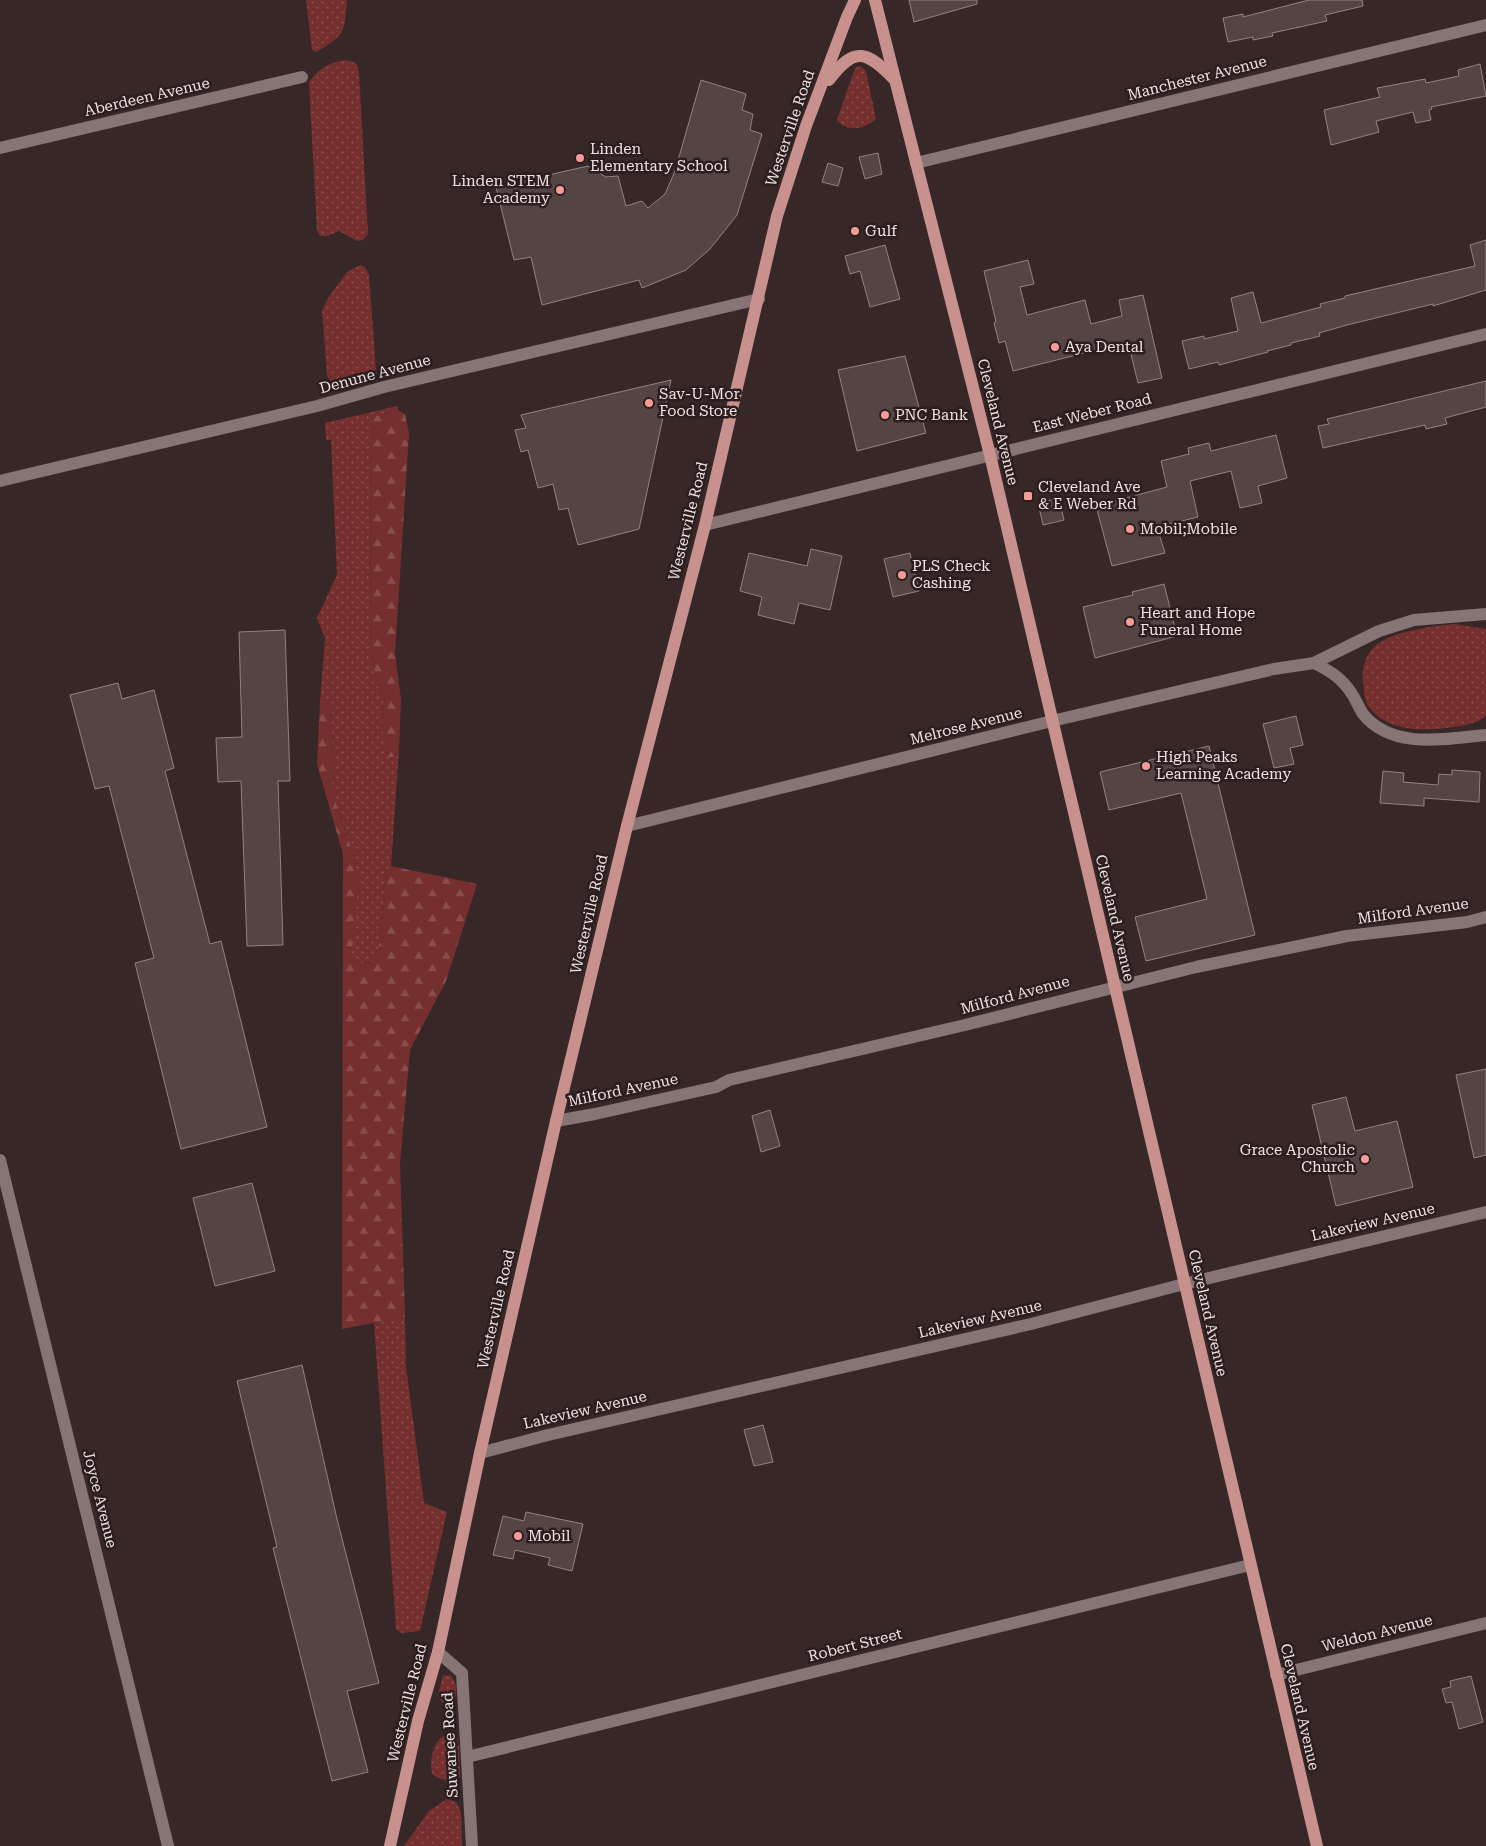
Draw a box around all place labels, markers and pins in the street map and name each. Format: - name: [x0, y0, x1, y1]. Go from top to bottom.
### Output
- place label: Linden Elementary School: [590, 140, 728, 175]
- marker: Linden Elementary School: [574, 152, 586, 164]
- place label: Linden STEM Academy: [452, 172, 550, 207]
- marker: Linden STEM Academy: [554, 184, 566, 196]
- place label: Gulf: [865, 222, 898, 240]
- marker: Gulf: [849, 225, 861, 237]
- place label: Aya Dental: [1065, 338, 1144, 356]
- marker: Aya Dental: [1049, 341, 1061, 353]
- place label: Sav-U-Mor Food Store: [659, 385, 740, 420]
- marker: Sav-U-Mor Food Store: [643, 397, 655, 409]
- place label: PNC Bank: [895, 406, 969, 424]
- marker: PNC Bank: [879, 409, 891, 421]
- place label: Cleveland Ave & E Weber Rd: [1038, 478, 1140, 513]
- marker: Cleveland Ave & E Weber Rd: [1022, 490, 1034, 502]
- place label: Mobil;Mobile: [1140, 520, 1237, 538]
- marker: Mobil;Mobile: [1124, 523, 1136, 535]
- place label: PLS Check Cashing: [912, 557, 991, 592]
- marker: PLS Check Cashing: [896, 569, 908, 581]
- place label: Heart and Hope Funeral Home: [1140, 604, 1255, 639]
- marker: Heart and Hope Funeral Home: [1124, 616, 1136, 628]
- place label: High Peaks Learning Academy: [1156, 748, 1291, 783]
- marker: High Peaks Learning Academy: [1140, 760, 1152, 772]
- place label: Grace Apostolic Church: [1240, 1141, 1355, 1176]
- marker: Grace Apostolic Church: [1359, 1153, 1371, 1165]
- place label: Mobil: [528, 1527, 571, 1545]
- marker: Mobil: [512, 1530, 524, 1542]

